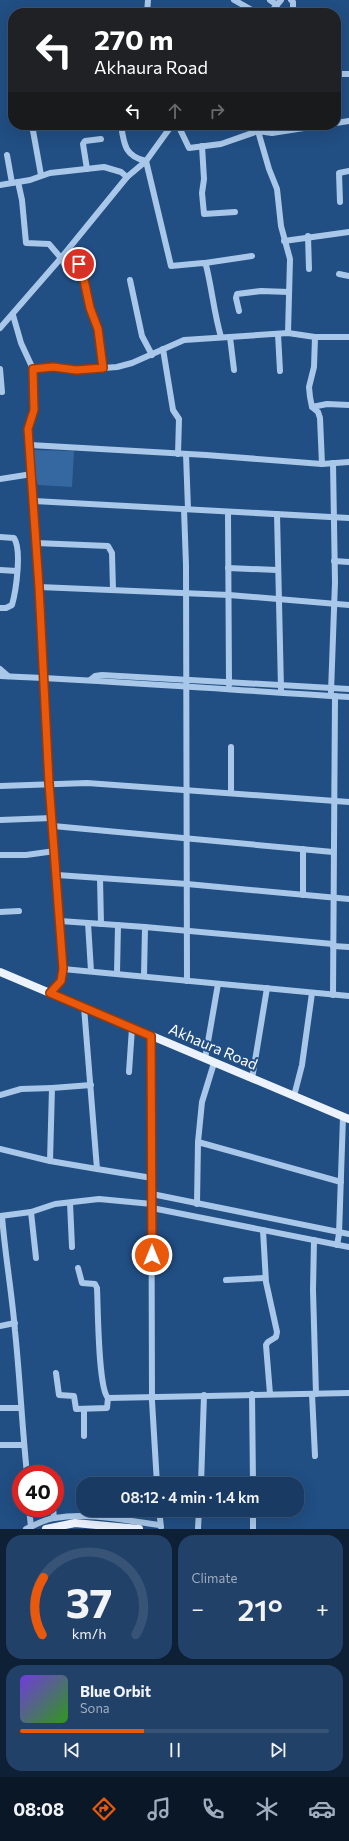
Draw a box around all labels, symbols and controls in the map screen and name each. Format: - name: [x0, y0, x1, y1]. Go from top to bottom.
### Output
- text: 270 m: [94, 22, 173, 56]
- icon: left: [28, 24, 80, 76]
- text: Akhaura Road: [94, 56, 208, 78]
- icon: left: [122, 100, 144, 122]
- icon: ahead: [164, 100, 186, 122]
- icon: right: [206, 100, 228, 122]
- pin: [62, 247, 96, 281]
- icon: arrive: [68, 253, 90, 275]
- street label: Akhaura Road: [166, 1019, 261, 1073]
- position arrow: [131, 1234, 173, 1276]
- speed limit sign: 40: [12, 1465, 64, 1517]
- text: 08:12 · 4 min · 1.4 km: [121, 1488, 259, 1506]
- text: Climate: [192, 1570, 237, 1586]
- text: 37: [65, 1576, 112, 1627]
- text: 21°: [237, 1590, 283, 1627]
- text: −: [192, 1595, 204, 1622]
- text: +: [316, 1595, 329, 1622]
- text: km/h: [71, 1624, 106, 1642]
- text: Blue Orbit: [80, 1682, 151, 1700]
- text: Sona: [80, 1700, 110, 1716]
- icon: previous: [61, 1739, 83, 1761]
- icon: pause: [164, 1739, 186, 1761]
- icon: next: [267, 1739, 289, 1761]
- icon: directions: [90, 1795, 118, 1823]
- icon: music: [145, 1795, 173, 1823]
- icon: phone: [199, 1795, 227, 1823]
- icon: climate: [253, 1795, 281, 1823]
- icon: car: [308, 1795, 336, 1823]
- text: 08:08: [13, 1798, 64, 1820]

